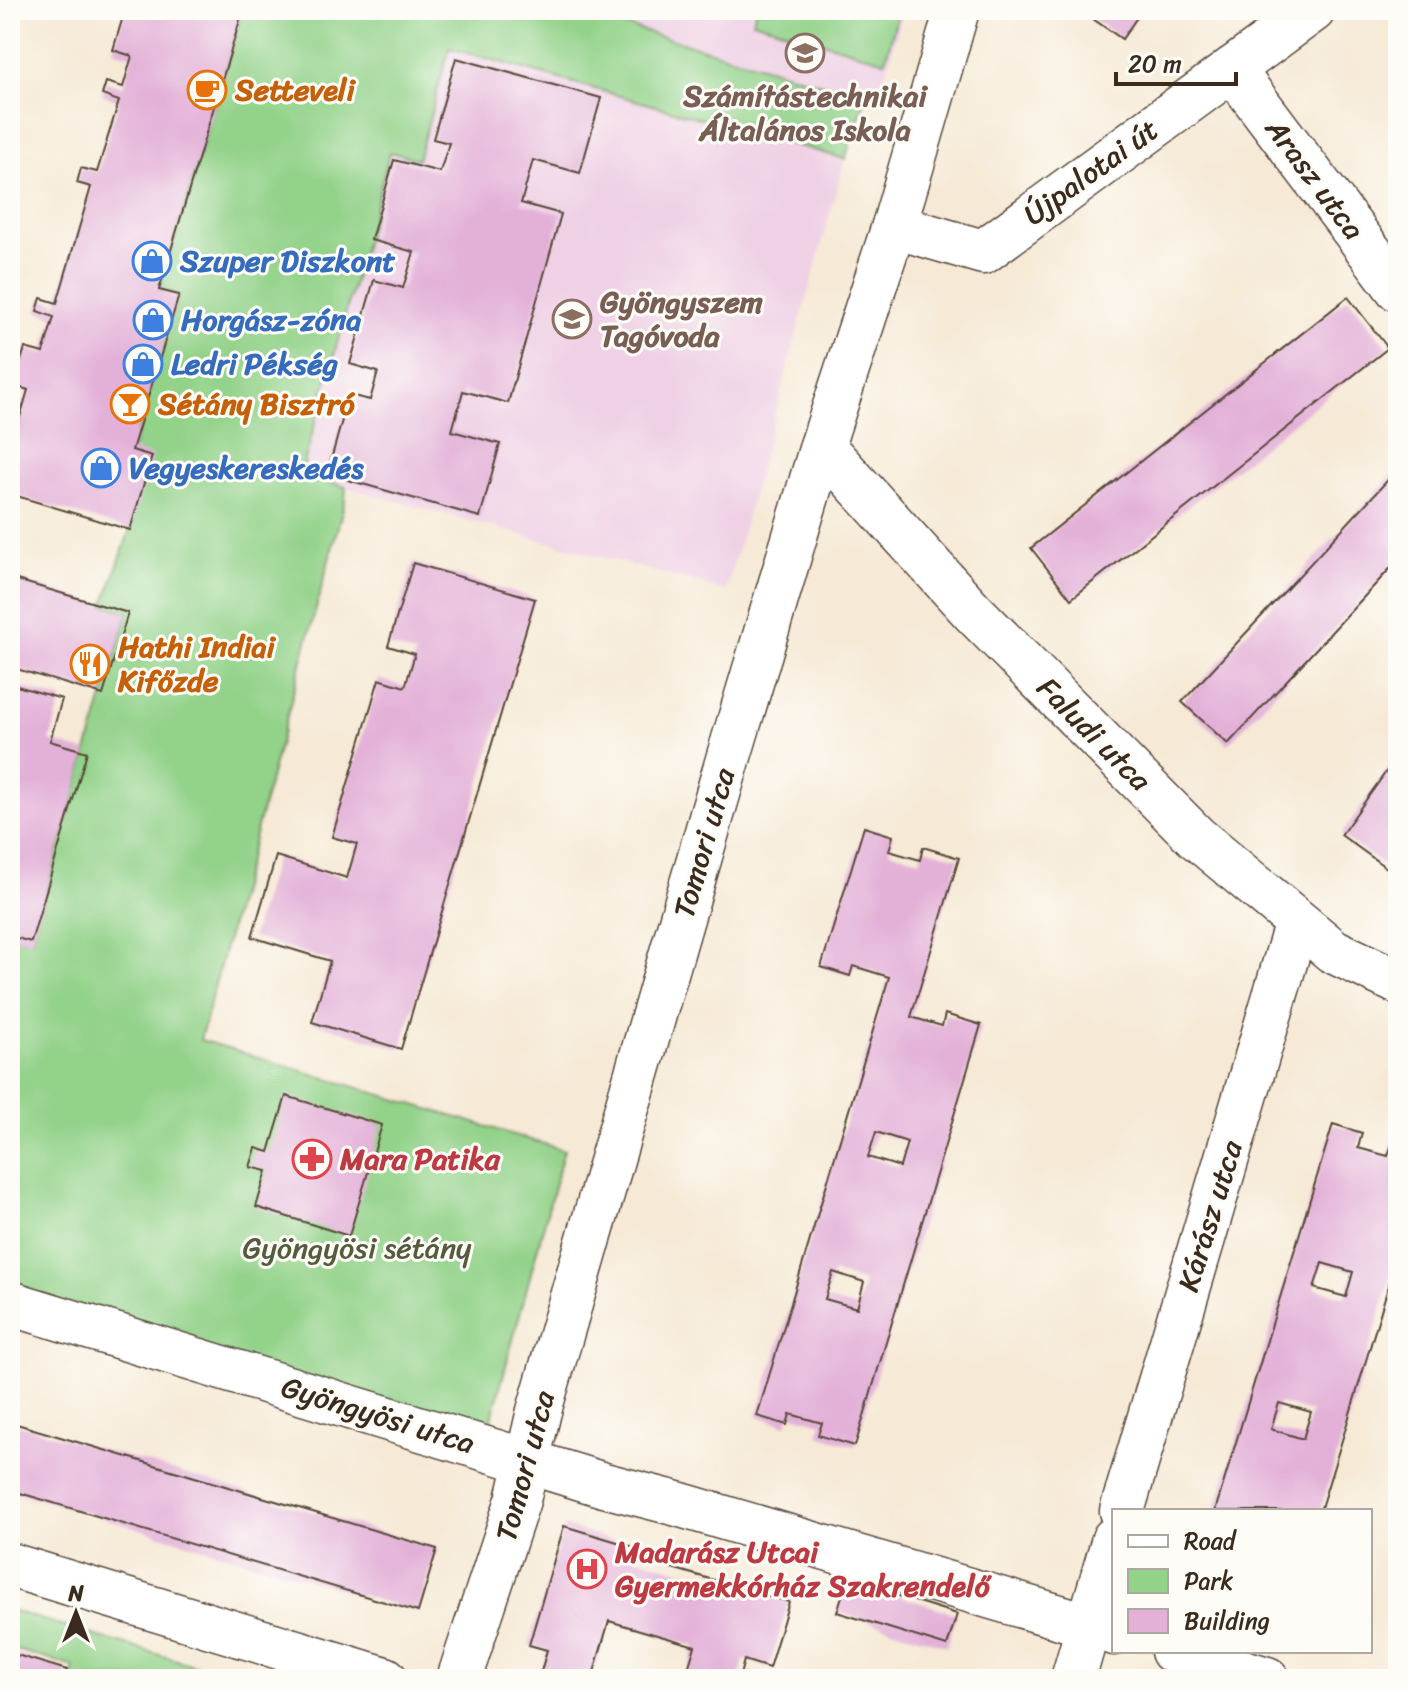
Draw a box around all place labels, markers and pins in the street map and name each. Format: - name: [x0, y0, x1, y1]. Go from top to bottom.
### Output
- school or university icon: Számítástechnikai Általános Iskola: [784, 32, 826, 74]
- place label: Setteveli: [234, 63, 356, 117]
- cafe icon: Setteveli: [186, 69, 228, 111]
- place label: Számítástechnikai Általános Iskola: [682, 69, 928, 157]
- place label: Szuper Diszkont: [179, 234, 395, 288]
- shop icon: Szuper Diszkont: [131, 240, 173, 282]
- place label: Gyöngyszem Tagóvoda: [600, 275, 763, 363]
- place label: Horgász-zóna: [181, 293, 361, 347]
- school or university icon: Gyöngyszem Tagóvoda: [551, 298, 593, 340]
- shop icon: Horgász-zóna: [132, 299, 174, 341]
- place label: Ledri Pékség: [171, 337, 338, 391]
- shop icon: Ledri Pékség: [122, 343, 164, 385]
- place label: Sétány Bisztró: [157, 377, 355, 431]
- bar icon: Sétány Bisztró: [109, 383, 151, 425]
- place label: Vegyeskereskedés: [129, 441, 364, 495]
- shop icon: Vegyeskereskedés: [80, 447, 122, 489]
- place label: Hathi Indiai Kifőzde: [117, 620, 277, 708]
- restaurant icon: Hathi Indiai Kifőzde: [69, 643, 111, 685]
- place label: Mara Patika: [339, 1132, 501, 1186]
- pharmacy icon: Mara Patika: [291, 1138, 333, 1180]
- place label: Madarász Utcai Gyermekkórház Szakrendelő: [614, 1525, 993, 1613]
- hospital icon: Madarász Utcai Gyermekkórház Szakrendelő: [566, 1548, 608, 1590]

